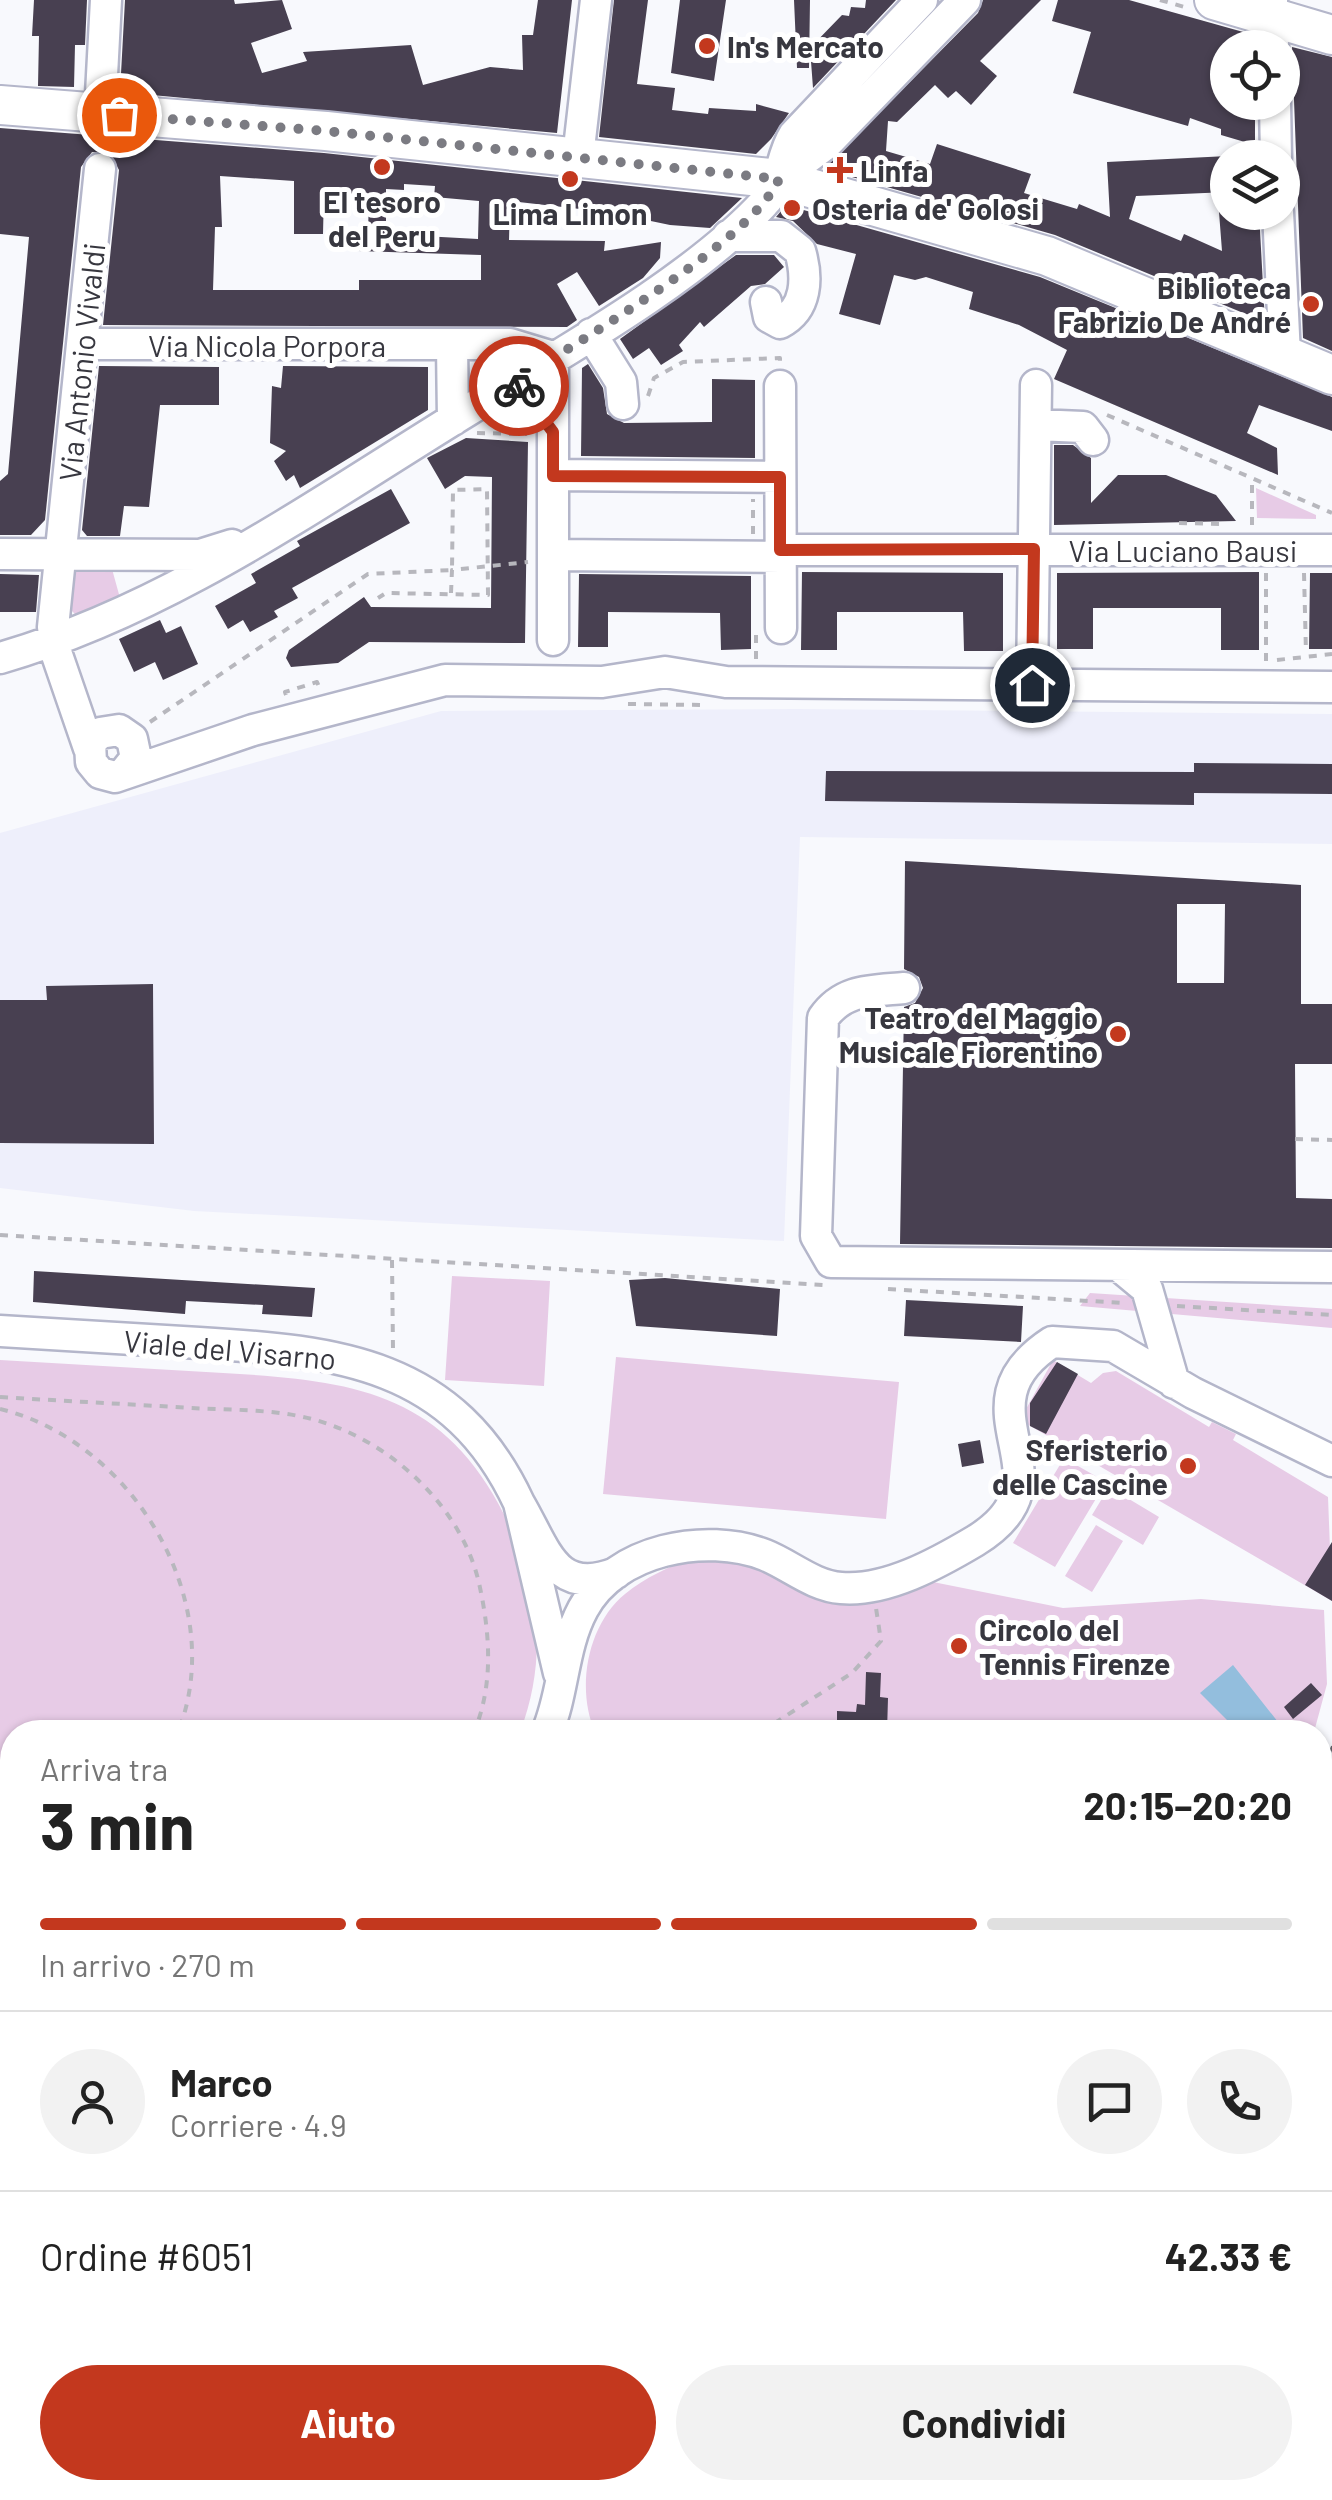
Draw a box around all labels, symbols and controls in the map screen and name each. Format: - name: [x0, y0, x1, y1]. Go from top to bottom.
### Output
- place label: In's Mercato: [727, 28, 884, 64]
- map controls: [1210, 30, 1300, 230]
- button: locate: [1210, 30, 1300, 120]
- marker: In's Mercato: [696, 35, 718, 57]
- pin: [77, 73, 162, 158]
- icon: bag: [92, 88, 147, 143]
- button: layers: [1210, 140, 1300, 230]
- place label: Linfa: [860, 152, 928, 188]
- marker: El tesoro del Peru: [371, 156, 393, 178]
- marker: Linfa: [829, 159, 851, 181]
- marker: Lima Limon: [559, 168, 581, 190]
- place label: El tesoro del Peru: [323, 183, 441, 253]
- place label: Osteria de' Golosi: [812, 190, 1039, 226]
- place label: Lima Limon: [493, 195, 647, 231]
- marker: Osteria de' Golosi: [781, 197, 803, 219]
- street label: Via Antonio Vivaldi: [51, 241, 111, 483]
- place label: Biblioteca Fabrizio De André: [1058, 269, 1291, 339]
- marker: Biblioteca Fabrizio De André: [1300, 293, 1322, 315]
- street label: Via Nicola Porpora: [148, 327, 386, 363]
- courier: [469, 336, 569, 436]
- icon: bike: [492, 359, 547, 414]
- street label: Via Luciano Bausi: [1069, 532, 1297, 568]
- pin: [990, 643, 1075, 728]
- icon: home: [1005, 658, 1060, 713]
- place label: Teatro del Maggio Musicale Fiorentino: [839, 999, 1098, 1069]
- marker: Teatro del Maggio Musicale Fiorentino: [1107, 1023, 1129, 1045]
- street label: Viale del Visarno: [122, 1322, 338, 1376]
- place label: Sferisterio delle Cascine: [992, 1431, 1168, 1501]
- marker: Sferisterio delle Cascine: [1177, 1455, 1199, 1477]
- place label: Circolo del Tennis Firenze: [979, 1611, 1170, 1681]
- marker: Circolo del Tennis Firenze: [948, 1635, 970, 1657]
- text: Arriva tra: [40, 1749, 168, 1787]
- text: 20:15–20:20: [1083, 1782, 1292, 1828]
- text: 3 min: [40, 1785, 195, 1863]
- text: In arrivo · 270 m: [40, 1945, 255, 1983]
- button: person: [40, 2049, 145, 2154]
- button: chat: [1057, 2049, 1162, 2154]
- button: phone: [1187, 2049, 1292, 2154]
- text: Marco: [170, 2059, 273, 2105]
- text: Corriere · 4.9: [170, 2105, 347, 2143]
- text: Ordine #6051: [40, 2233, 254, 2279]
- text: 42.33 €: [1165, 2233, 1292, 2279]
- button: Aiuto: [40, 2365, 656, 2480]
- button: Condividi: [676, 2365, 1292, 2480]

